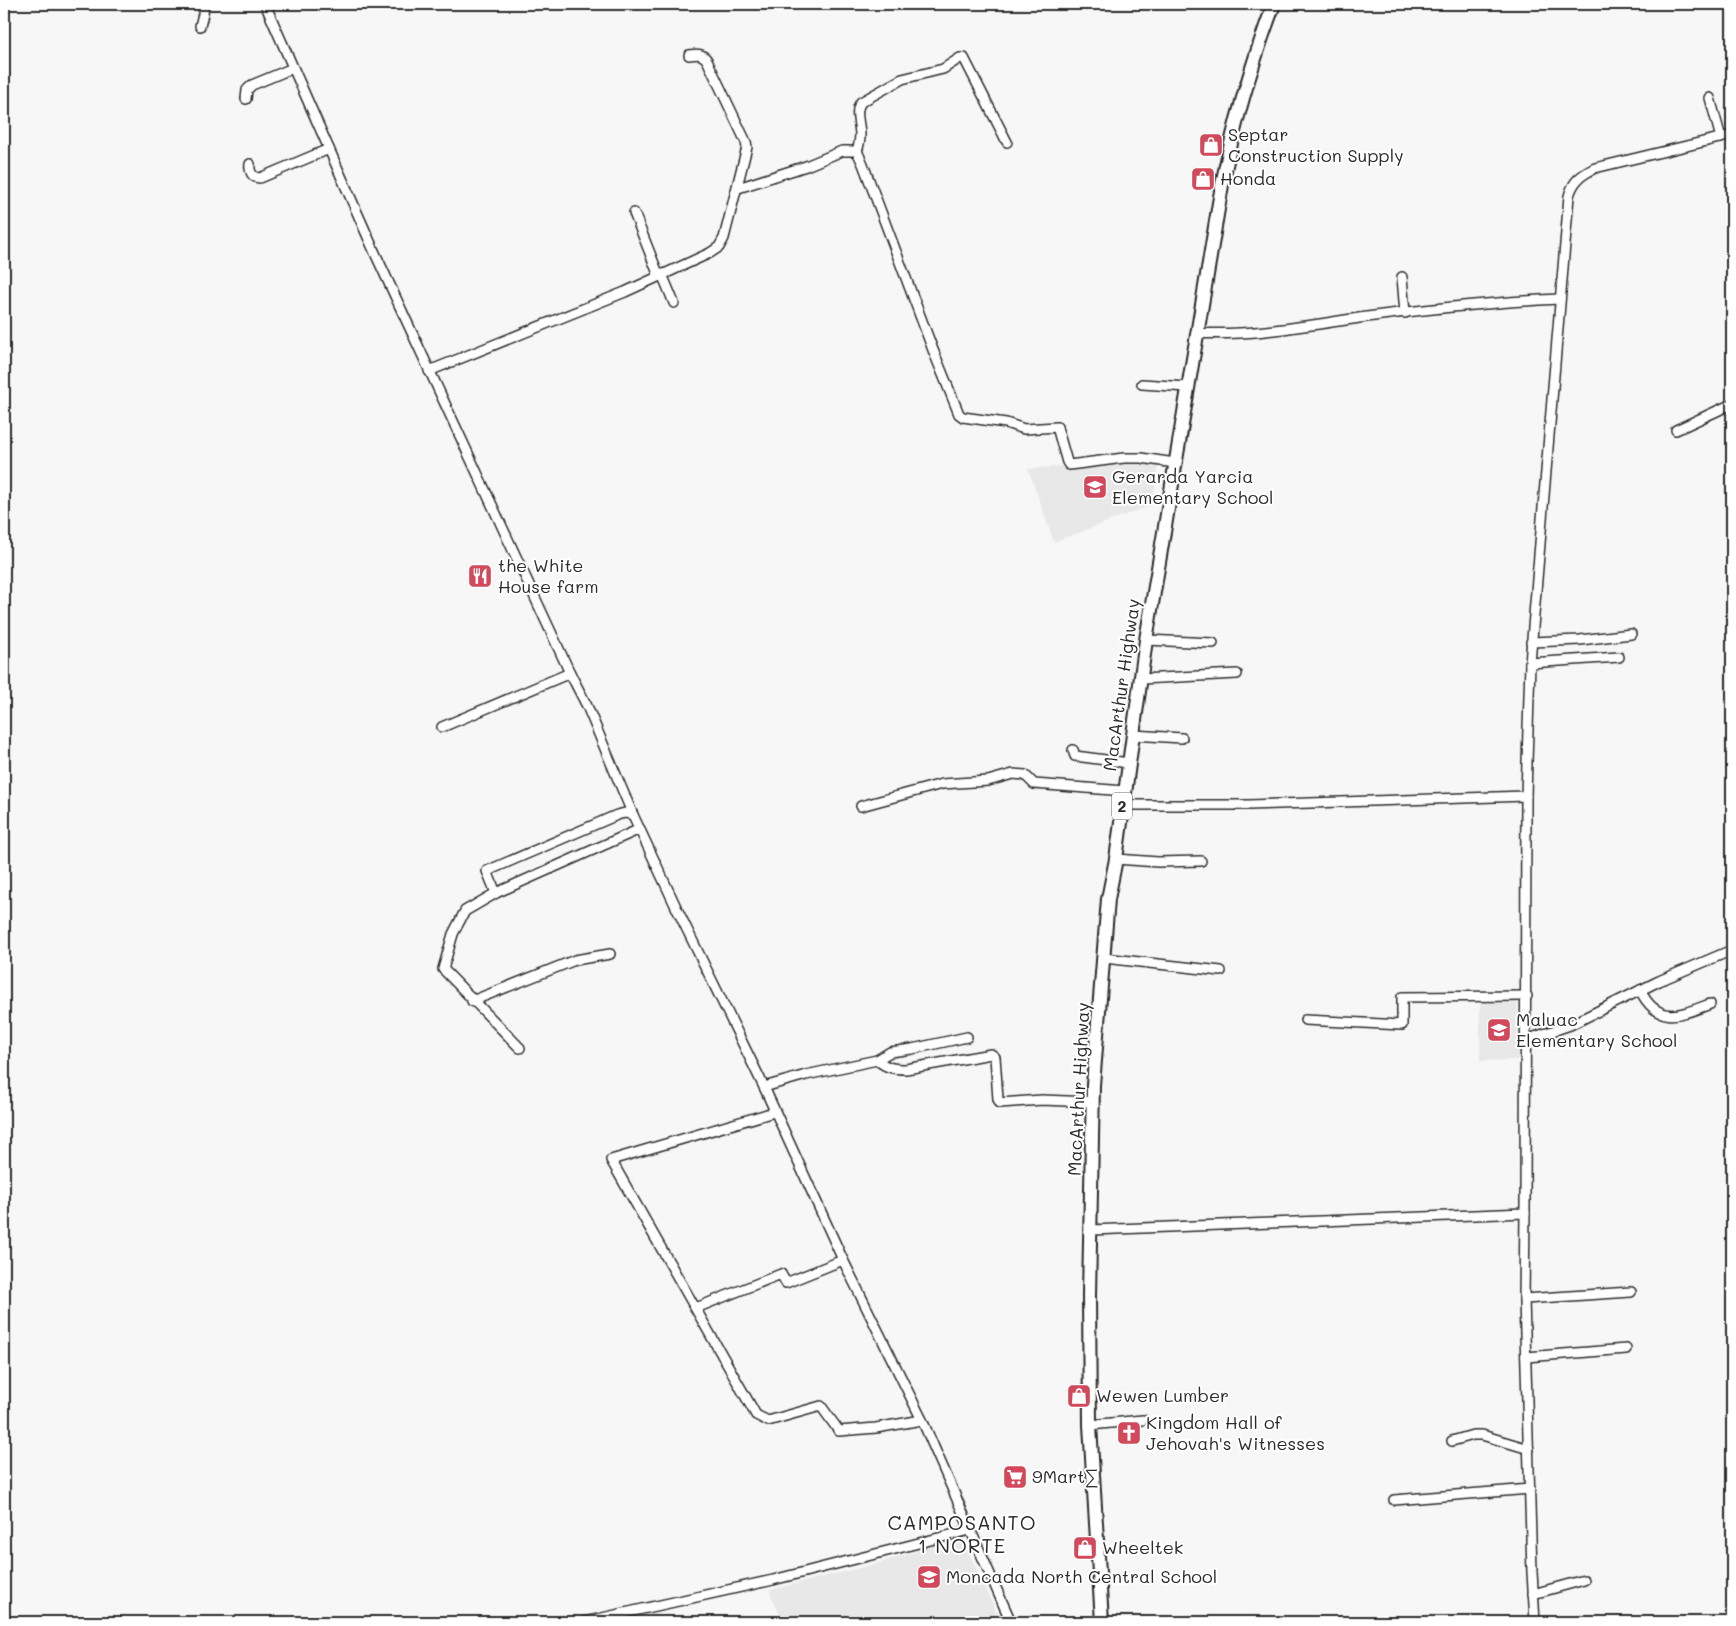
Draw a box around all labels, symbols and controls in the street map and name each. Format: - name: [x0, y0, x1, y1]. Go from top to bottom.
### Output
- place label: Septar Construction Supply: [1228, 122, 1404, 167]
- shop icon: Septar Construction Supply: [1198, 132, 1224, 158]
- shop icon: Honda: [1190, 166, 1216, 192]
- place label: Honda: [1220, 166, 1276, 190]
- place label: Gerarda Yarcia Elementary School: [1112, 464, 1274, 509]
- school or university icon: Gerarda Yarcia Elementary School: [1082, 474, 1108, 500]
- place label: the White House farm: [498, 553, 599, 598]
- restaurant icon: the White House farm: [467, 563, 493, 589]
- street label: MacArthur Highway: [1097, 597, 1145, 773]
- road number: 2: [1112, 792, 1132, 819]
- street label: MacArthur Highway: [1061, 1002, 1095, 1176]
- place label: Maluac Elementary School: [1516, 1007, 1678, 1052]
- school or university icon: Maluac Elementary School: [1486, 1017, 1512, 1043]
- shop icon: Wewen Lumber: [1066, 1383, 1092, 1409]
- place label: Wewen Lumber: [1096, 1383, 1229, 1407]
- place label: Kingdom Hall of Jehovah's Witnesses: [1146, 1410, 1325, 1455]
- church icon: Kingdom Hall of Jehovah's Witnesses: [1116, 1420, 1142, 1446]
- supermarket icon: 9Mart∑: [1002, 1464, 1028, 1490]
- place label: 9Mart∑: [1032, 1464, 1098, 1488]
- district label: CAMPOSANTO 1 NORTE: [888, 1509, 1036, 1558]
- shop icon: Wheeltek: [1072, 1535, 1098, 1561]
- place label: Wheeltek: [1102, 1535, 1183, 1559]
- school or university icon: Moncada North Central School: [916, 1564, 942, 1590]
- place label: Moncada North Central School: [946, 1564, 1217, 1588]

